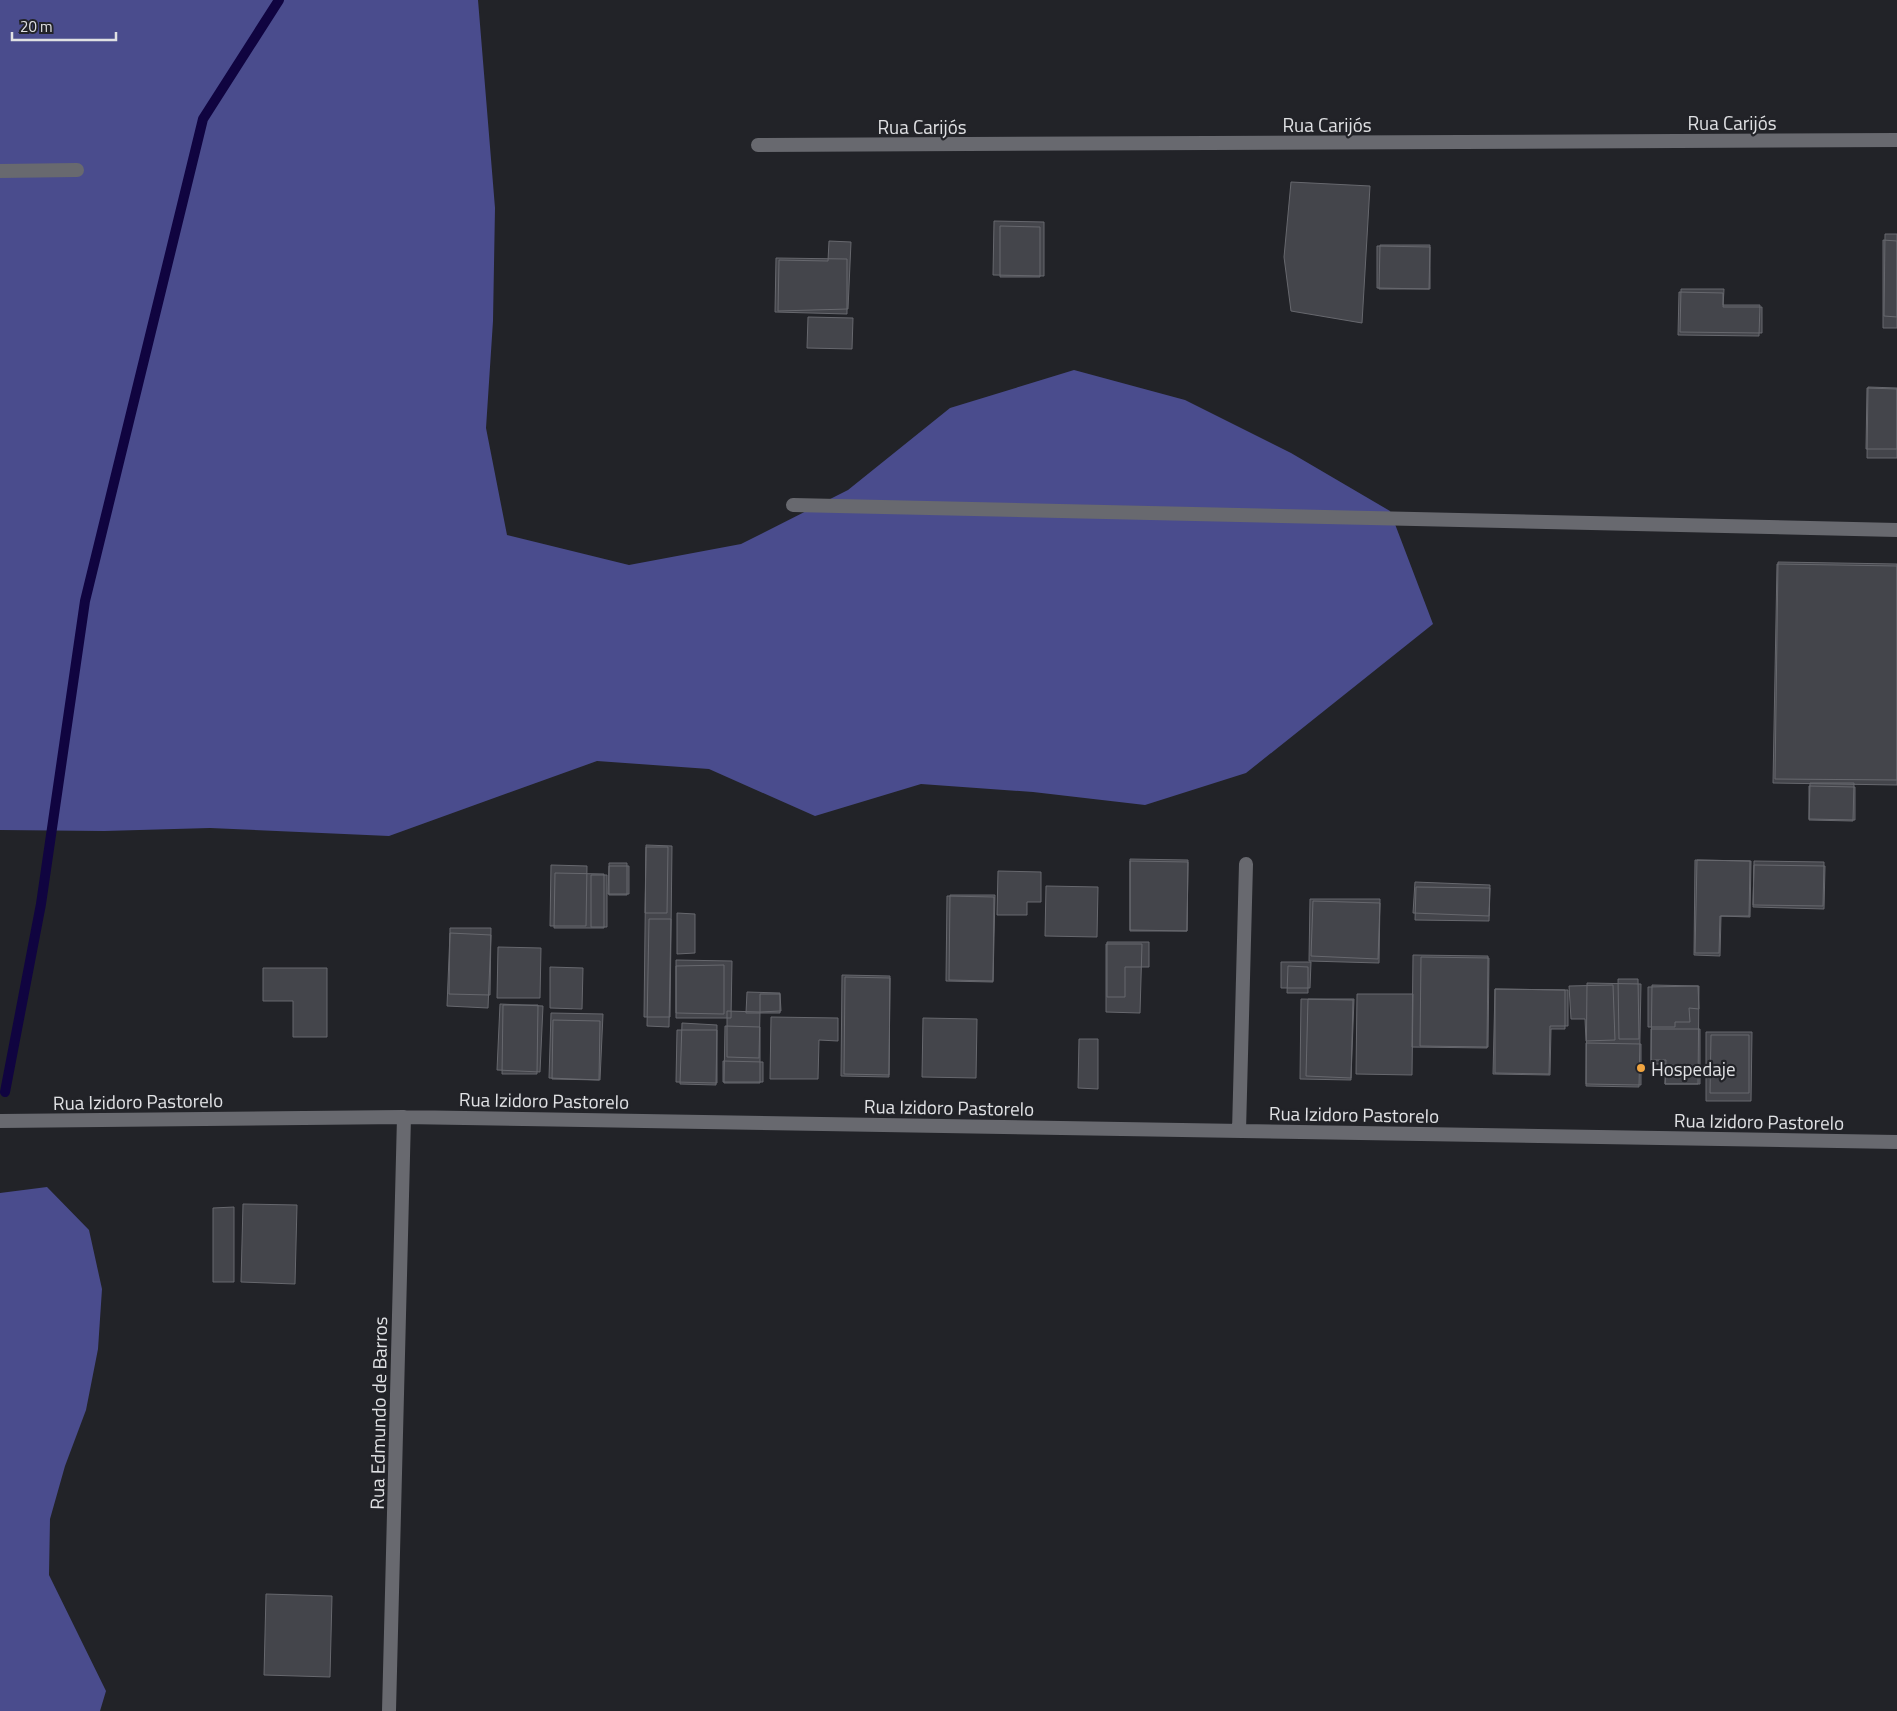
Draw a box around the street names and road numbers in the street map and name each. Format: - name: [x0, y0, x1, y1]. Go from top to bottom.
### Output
- street label: Rua Carijós: [1687, 108, 1777, 137]
- street label: Rua Carijós: [1282, 110, 1372, 139]
- street label: Rua Carijós: [877, 112, 967, 141]
- street label: Rua Izidoro Pastorelo: [459, 1084, 629, 1116]
- street label: Rua Izidoro Pastorelo: [53, 1085, 223, 1117]
- street label: Rua Izidoro Pastorelo: [864, 1091, 1034, 1123]
- street label: Rua Izidoro Pastorelo: [1269, 1098, 1439, 1130]
- street label: Rua Izidoro Pastorelo: [1674, 1105, 1844, 1137]
- street label: Rua Edmundo de Barros: [362, 1316, 394, 1510]

